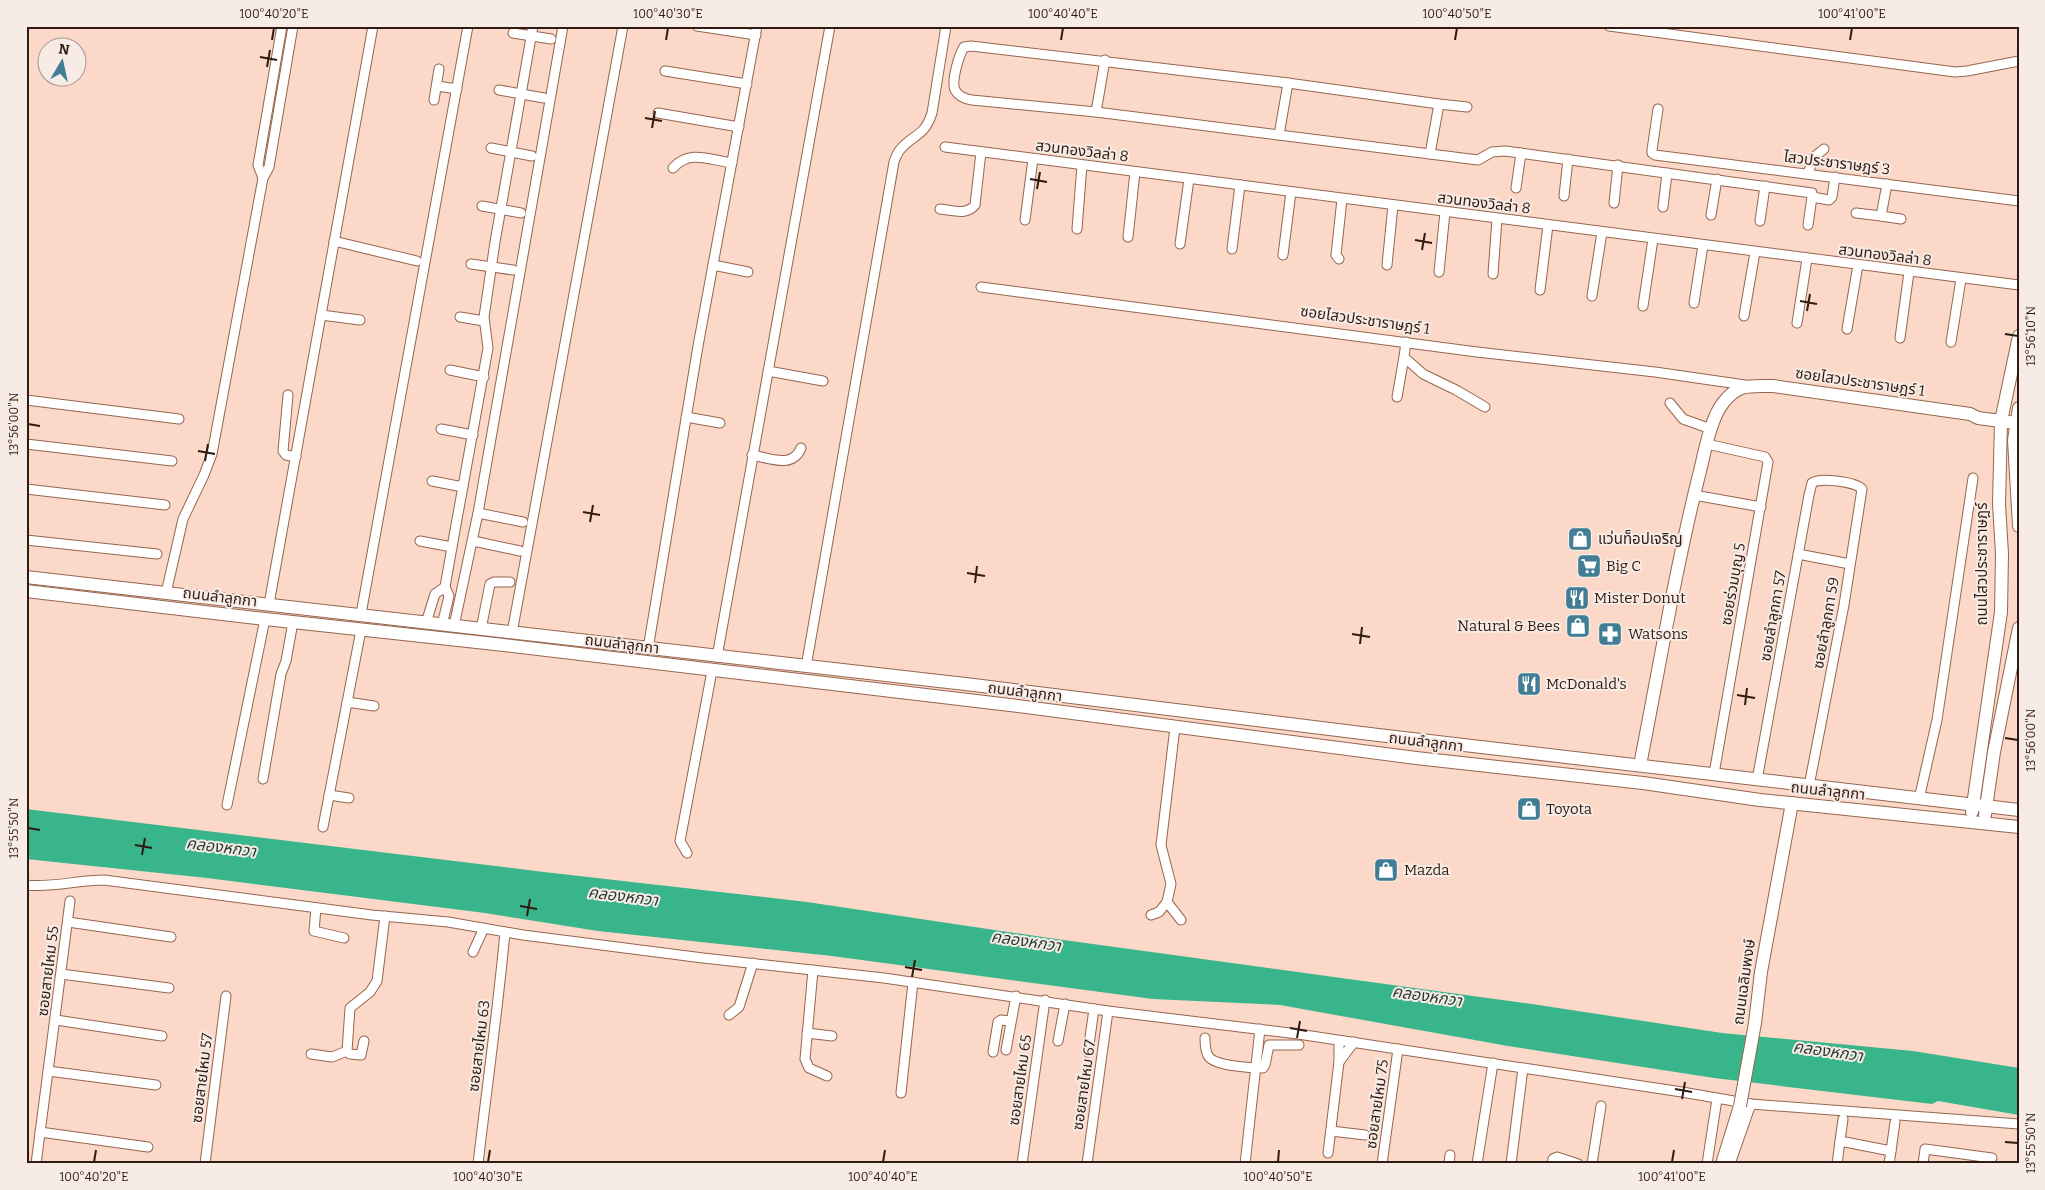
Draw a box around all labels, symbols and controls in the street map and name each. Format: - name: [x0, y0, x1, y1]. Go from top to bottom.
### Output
- text: 100°40'20"E: [239, 7, 309, 21]
- text: 100°40'30"E: [633, 7, 703, 21]
- text: 100°40'40"E: [1028, 7, 1098, 21]
- text: 100°40'50"E: [1422, 7, 1492, 21]
- text: 100°41'00"E: [1818, 7, 1886, 21]
- north arrow: [38, 38, 88, 88]
- text: N: [57, 40, 71, 59]
- street label: สวนทองวิลล่า 8: [1034, 136, 1130, 166]
- street label: ไสวประชาราษฎร์ 3: [1782, 147, 1891, 178]
- street label: สวนทองวิลล่า 8: [1436, 188, 1532, 218]
- street label: สวนทองวิลล่า 8: [1837, 240, 1933, 270]
- street label: ซอยไสวประชาราษฎร์ 1: [1299, 302, 1431, 338]
- text: 13°56'10"N: [2024, 306, 2038, 366]
- street label: ซอยไสวประชาราษฎร์ 1: [1794, 364, 1926, 400]
- text: 13°56'00"N: [7, 392, 21, 455]
- street label: ถนนไสวประชาราษฎร์: [1973, 502, 1991, 625]
- shop icon: แว่นท็อปเจริญ: [1567, 526, 1593, 552]
- place label: แว่นท็อปเจริญ: [1598, 530, 1683, 548]
- street label: ซอยร่วมบุญ 5: [1717, 541, 1749, 627]
- supermarket icon: Big C: [1576, 553, 1602, 579]
- place label: Big C: [1606, 557, 1641, 575]
- street label: ซอยลำลูกกา 57: [1756, 569, 1790, 663]
- street label: ซอยลำลูกกา 59: [1809, 576, 1843, 670]
- street label: ถนนลำลูกกา: [182, 584, 258, 610]
- restaurant icon: Mister Donut: [1564, 585, 1590, 611]
- place label: Mister Donut: [1594, 589, 1686, 607]
- shop icon: Natural & Bees: [1565, 613, 1591, 639]
- place label: Natural & Bees: [1457, 617, 1560, 635]
- pharmacy icon: Watsons: [1597, 621, 1623, 647]
- place label: Watsons: [1628, 625, 1688, 643]
- street label: ถนนลำลูกกา: [584, 631, 660, 657]
- restaurant icon: McDonald's: [1516, 671, 1542, 697]
- place label: McDonald's: [1546, 675, 1627, 693]
- street label: ถนนลำลูกกา: [987, 679, 1063, 705]
- text: 13°56'00"N: [2024, 708, 2038, 771]
- street label: ถนนลำลูกกา: [1388, 729, 1464, 755]
- street label: ถนนลำลูกกา: [1790, 778, 1866, 804]
- shop icon: Toyota: [1516, 796, 1542, 822]
- text: 13°55'50"N: [7, 797, 21, 858]
- place label: Toyota: [1546, 800, 1592, 818]
- water label: คลองหกวา: [185, 833, 258, 861]
- shop icon: Mazda: [1373, 857, 1399, 883]
- place label: Mazda: [1404, 861, 1449, 879]
- water label: คลองหกวา: [587, 882, 660, 910]
- street label: ซอยสายไหม 55: [34, 925, 62, 1017]
- water label: คลองหกวา: [990, 927, 1064, 955]
- street label: ถนนเฉลิมพงษ์: [1729, 937, 1759, 1026]
- water label: คลองหกวา: [1391, 982, 1465, 1010]
- street label: ซอยสายไหม 63: [464, 999, 494, 1093]
- street label: ซอยสายไหม 57: [188, 1032, 216, 1124]
- street label: ซอยสายไหม 65: [1005, 1033, 1035, 1127]
- water label: คลองหกวา: [1792, 1037, 1866, 1065]
- street label: ซอยสายไหม 67: [1069, 1038, 1099, 1131]
- street label: ซอยสายไหม 75: [1362, 1058, 1392, 1150]
- text: 13°55'50"N: [2024, 1112, 2038, 1173]
- text: 100°40'20"E: [59, 1170, 129, 1184]
- text: 100°40'30"E: [453, 1170, 523, 1184]
- text: 100°40'40"E: [848, 1170, 918, 1184]
- text: 100°40'50"E: [1243, 1170, 1313, 1184]
- text: 100°41'00"E: [1638, 1170, 1706, 1184]

